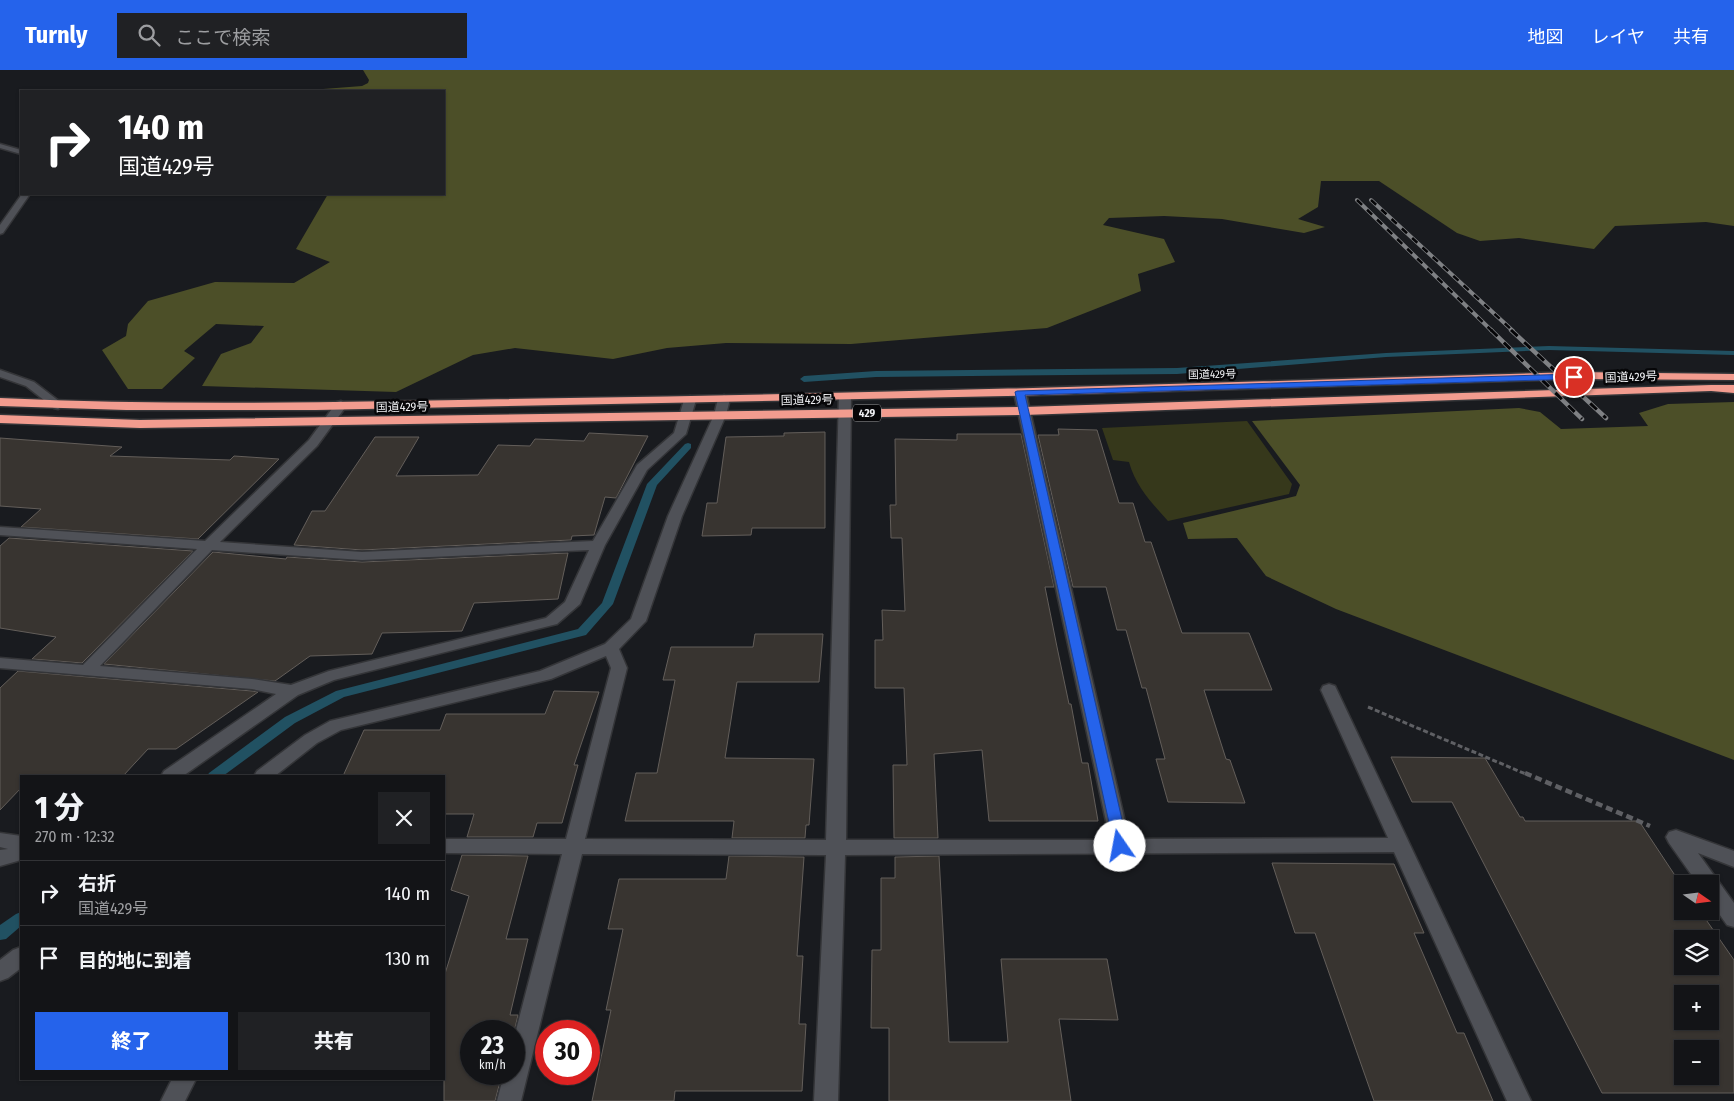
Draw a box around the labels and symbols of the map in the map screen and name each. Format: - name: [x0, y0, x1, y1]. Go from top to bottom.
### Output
- pin: [1553, 356, 1595, 398]
- street label: 国道429号: [1188, 368, 1236, 381]
- street label: 国道429号: [1604, 369, 1658, 385]
- street label: 国道429号: [781, 393, 833, 407]
- street label: 国道429号: [376, 400, 428, 414]
- road number: 429: [853, 404, 881, 422]
- position arrow: [1093, 819, 1145, 871]
- north arrow: [1674, 875, 1719, 920]
- speed limit sign: 30: [535, 1020, 600, 1085]

